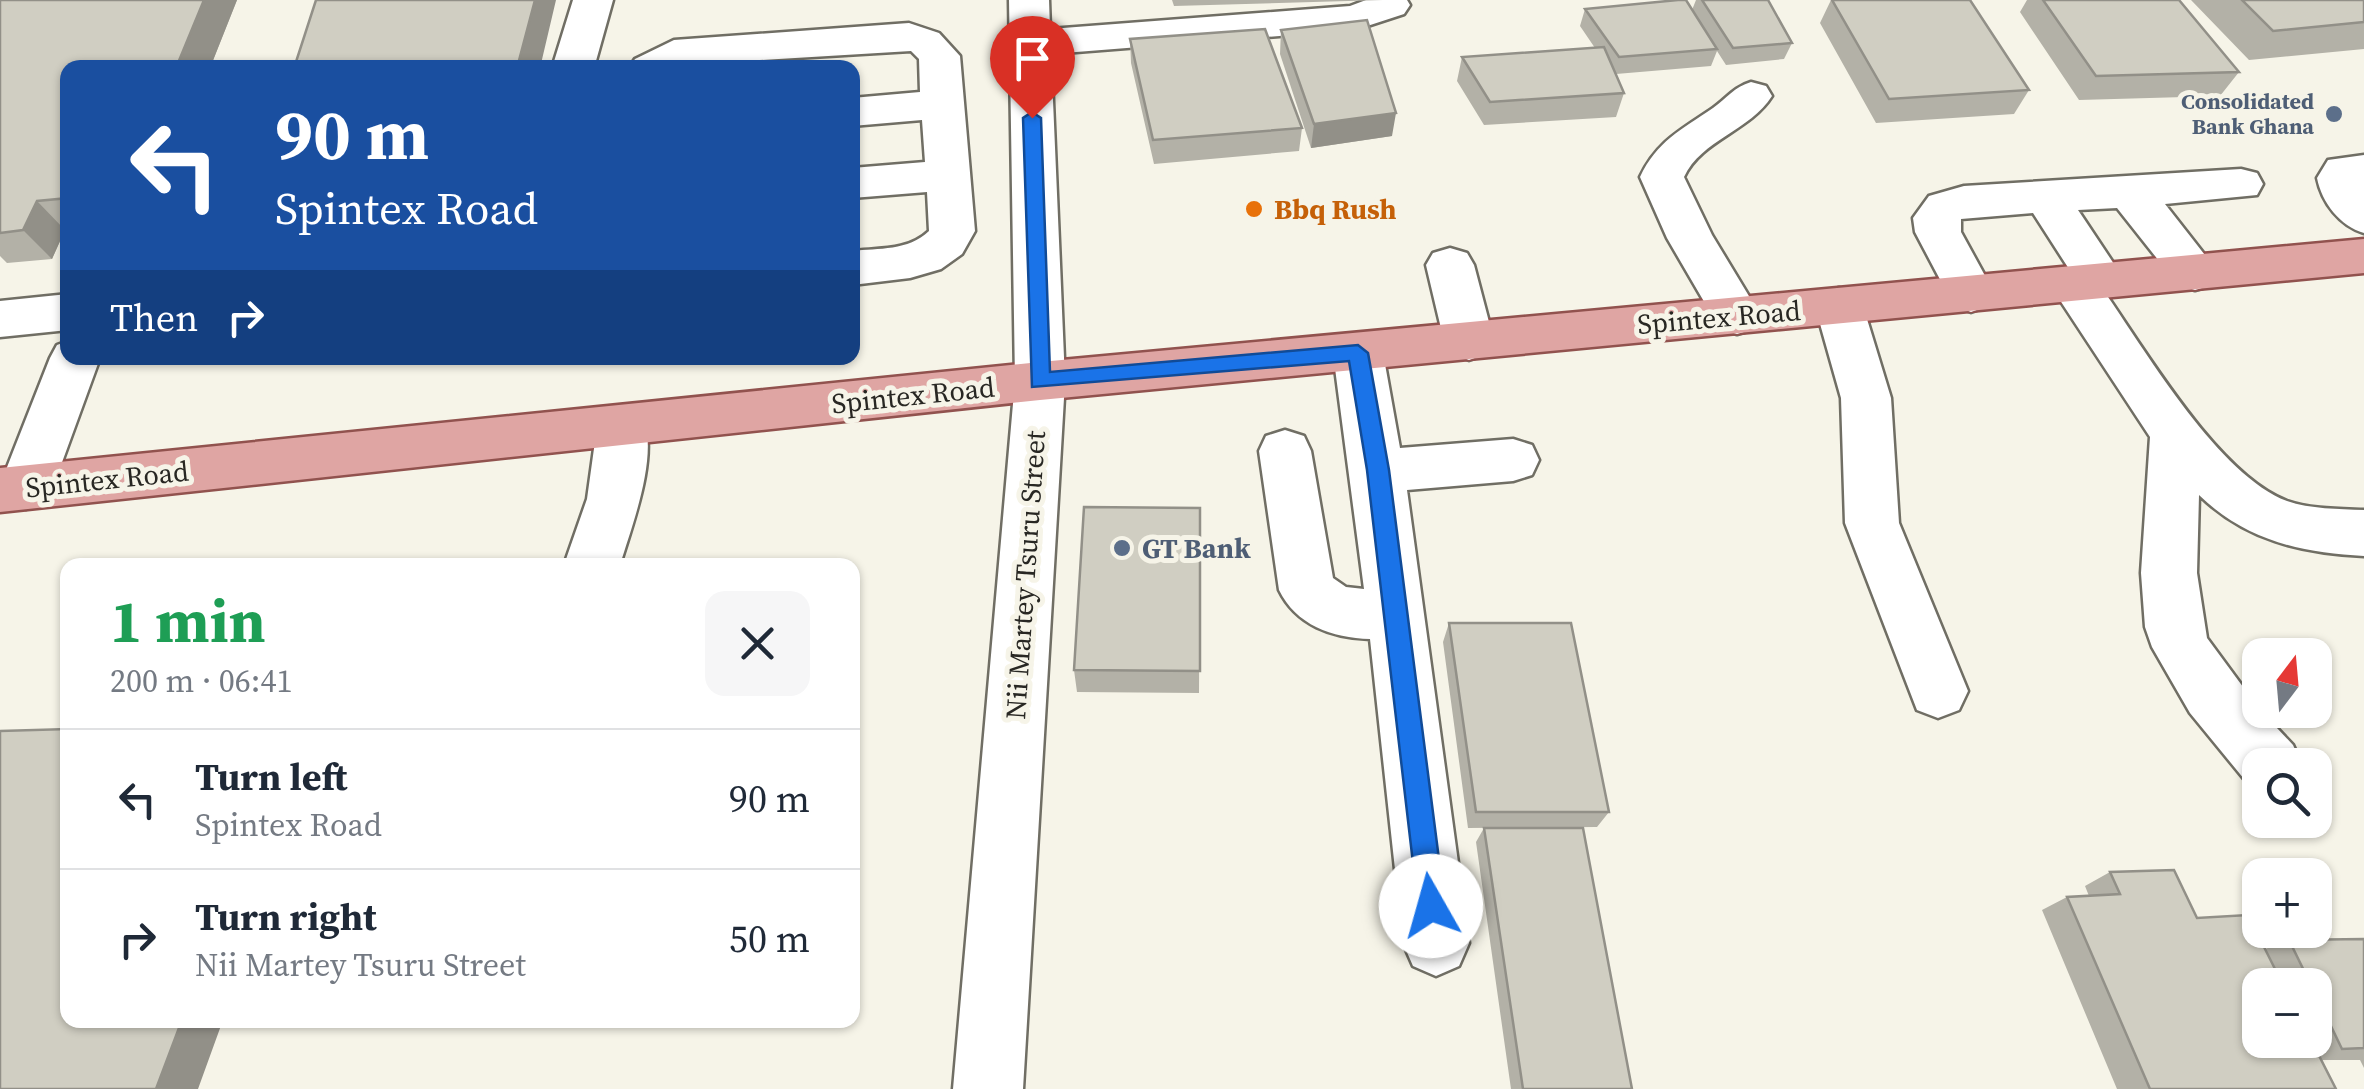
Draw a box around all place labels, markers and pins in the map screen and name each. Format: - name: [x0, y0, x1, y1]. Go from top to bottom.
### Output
- pin: [990, 16, 1075, 119]
- place label: Consolidated Bank Ghana: [2181, 86, 2314, 141]
- marker: Consolidated Bank Ghana: [2323, 103, 2345, 125]
- place label: Bbq Rush: [1274, 190, 1397, 228]
- marker: Bbq Rush: [1243, 198, 1265, 220]
- place label: GT Bank: [1142, 529, 1251, 567]
- marker: GT Bank: [1111, 537, 1133, 559]

